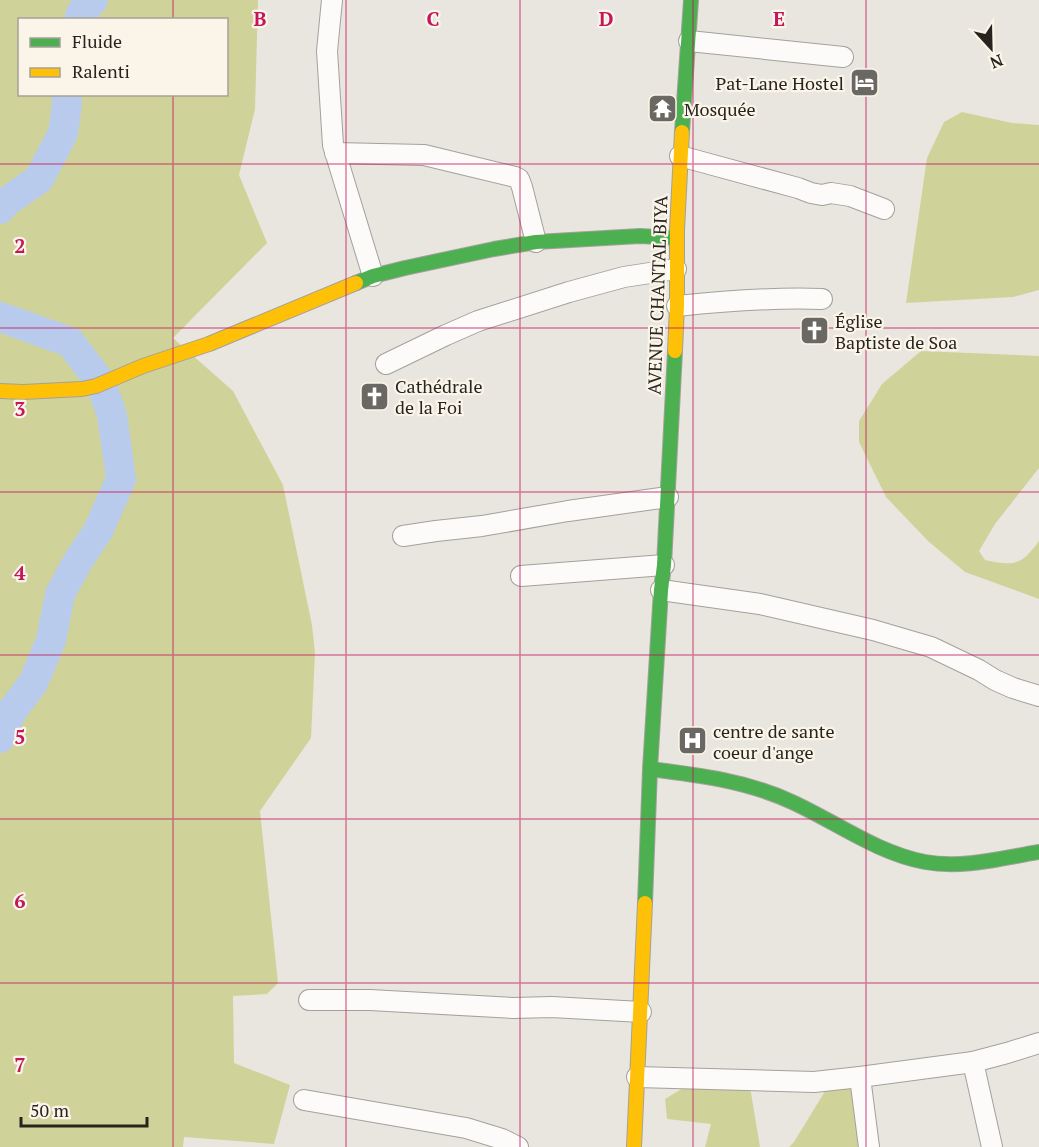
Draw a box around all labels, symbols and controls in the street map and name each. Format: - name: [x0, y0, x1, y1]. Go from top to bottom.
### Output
- text: B: [254, 5, 267, 32]
- text: C: [426, 5, 440, 32]
- text: D: [599, 5, 613, 32]
- text: E: [773, 5, 785, 32]
- legend: [18, 18, 228, 96]
- north arrow: [961, 18, 1021, 78]
- text: Fluide: [72, 29, 122, 53]
- text: N: [987, 49, 1006, 74]
- text: Ralenti: [72, 59, 130, 83]
- hotel icon: Pat-Lane Hostel: [849, 67, 881, 99]
- place label: Pat-Lane Hostel: [715, 71, 844, 95]
- temple icon: Mosquée: [647, 93, 679, 125]
- place label: Mosquée: [684, 97, 756, 121]
- street label: AVENUE CHANTAL BIYA: [642, 194, 672, 395]
- text: 2: [14, 232, 26, 259]
- place label: Église Baptiste de Soa: [835, 309, 957, 354]
- church icon: Église Baptiste de Soa: [798, 315, 830, 347]
- place label: Cathédrale de la Foi: [395, 374, 482, 419]
- church icon: Cathédrale de la Foi: [358, 380, 390, 412]
- text: 3: [14, 395, 26, 422]
- text: 4: [14, 559, 26, 586]
- place label: centre de sante coeur d'ange: [713, 719, 835, 764]
- text: 5: [14, 723, 26, 750]
- hospital icon: centre de sante coeur d'ange: [676, 725, 708, 757]
- text: 6: [14, 887, 26, 914]
- text: 7: [14, 1051, 26, 1078]
- scale bar: [21, 1090, 147, 1128]
- text: 50 m: [30, 1098, 70, 1122]

